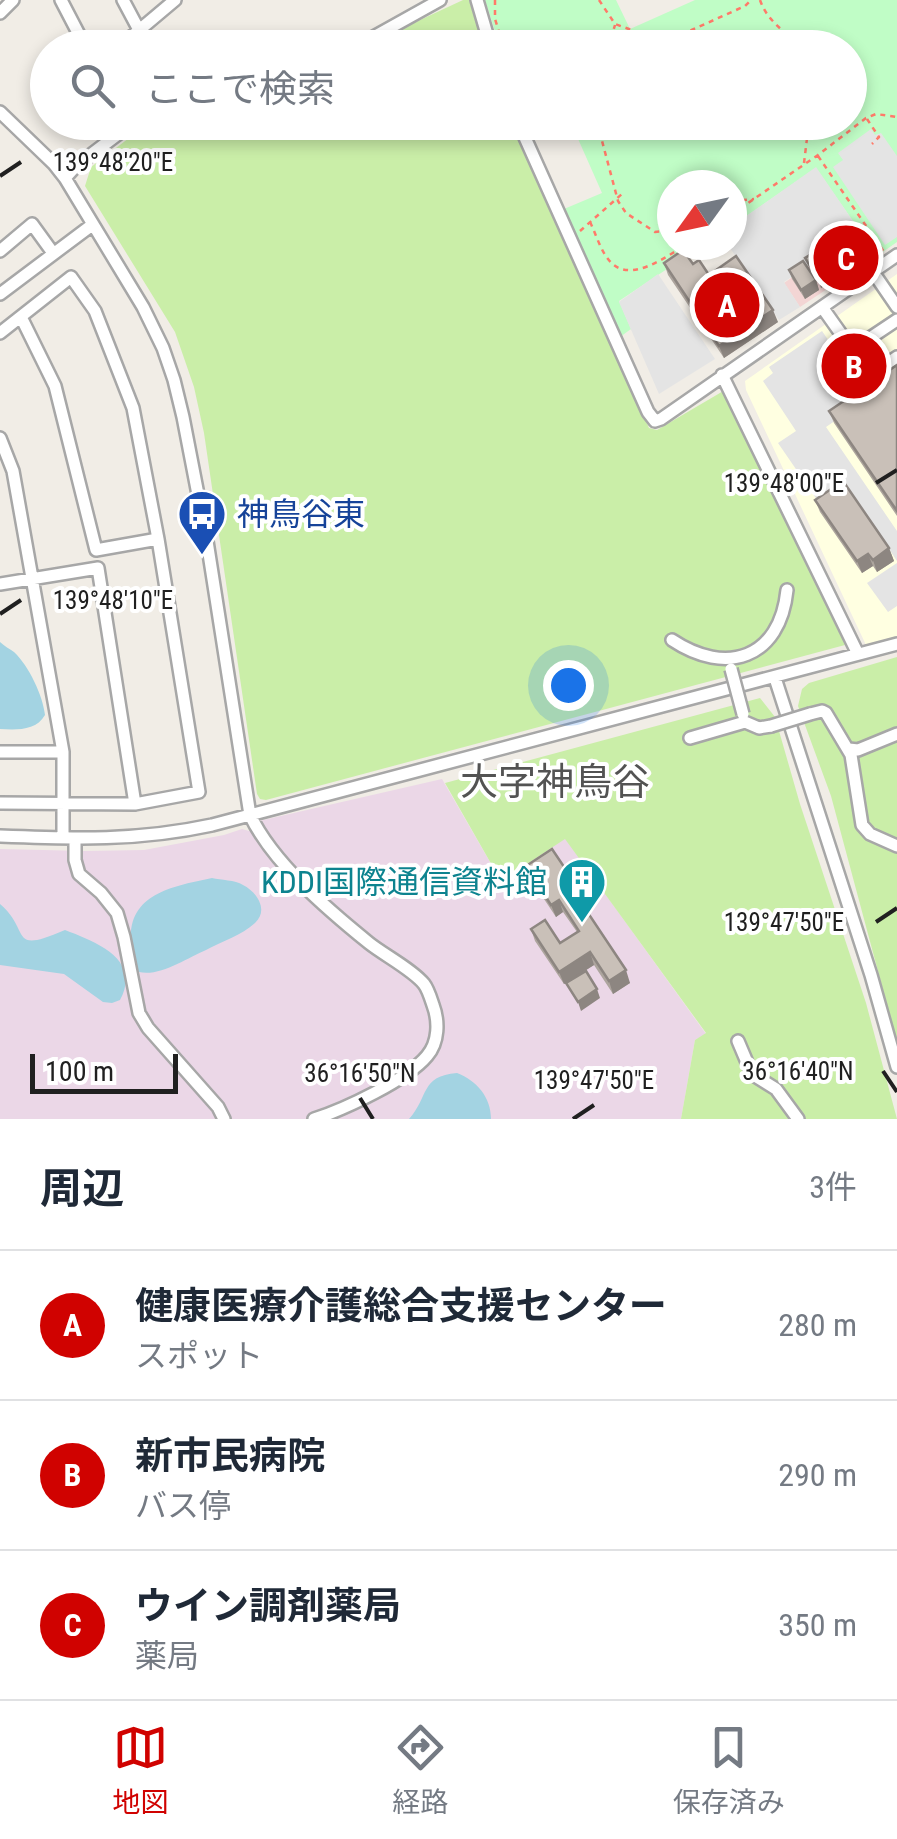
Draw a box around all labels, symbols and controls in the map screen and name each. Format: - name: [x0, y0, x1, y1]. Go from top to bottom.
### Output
- search box: [30, 30, 867, 140]
- icon: search: [65, 58, 120, 113]
- text: ここで検索: [145, 67, 335, 111]
- text: 139°48'20"E: [53, 148, 173, 177]
- north arrow: [657, 170, 747, 260]
- pin: C: [814, 220, 878, 296]
- pin: A: [694, 268, 760, 342]
- pin: B: [822, 328, 886, 404]
- text: 139°48'00"E: [724, 469, 844, 498]
- bus stop icon: 神鳥谷東: [176, 488, 228, 556]
- place label: 神鳥谷東: [237, 495, 365, 533]
- text: 139°48'10"E: [53, 586, 173, 615]
- your location: [543, 660, 594, 711]
- district label: 大字神鳥谷: [460, 760, 650, 804]
- building icon: KDDI国際通信資料館: [556, 856, 608, 924]
- place label: KDDI国際通信資料館: [261, 863, 547, 901]
- text: 139°47'50"E: [724, 908, 844, 937]
- scale bar: [30, 1049, 178, 1094]
- text: 100 m: [45, 1055, 114, 1088]
- text: 36°16'40"N: [742, 1057, 854, 1086]
- text: 36°16'50"N: [304, 1059, 416, 1088]
- text: 139°47'50"E: [534, 1066, 654, 1095]
- text: 周辺: [40, 1164, 124, 1213]
- text: 3件: [809, 1168, 857, 1206]
- text: 健康医療介護総合支援センター: [135, 1284, 667, 1328]
- text: A: [63, 1306, 82, 1344]
- text: 280 m: [778, 1306, 857, 1344]
- text: スポット: [135, 1337, 263, 1375]
- text: 新市民病院: [135, 1434, 325, 1478]
- text: B: [64, 1456, 81, 1494]
- text: 290 m: [778, 1456, 857, 1494]
- text: バス停: [135, 1487, 231, 1525]
- text: ウイン調剤薬局: [135, 1584, 401, 1628]
- text: C: [63, 1606, 82, 1644]
- text: 350 m: [778, 1606, 857, 1644]
- text: 薬局: [135, 1637, 199, 1675]
- tab: 地図: [112, 1720, 168, 1820]
- tab: 経路: [392, 1720, 449, 1820]
- tab: 保存済み: [673, 1720, 785, 1820]

